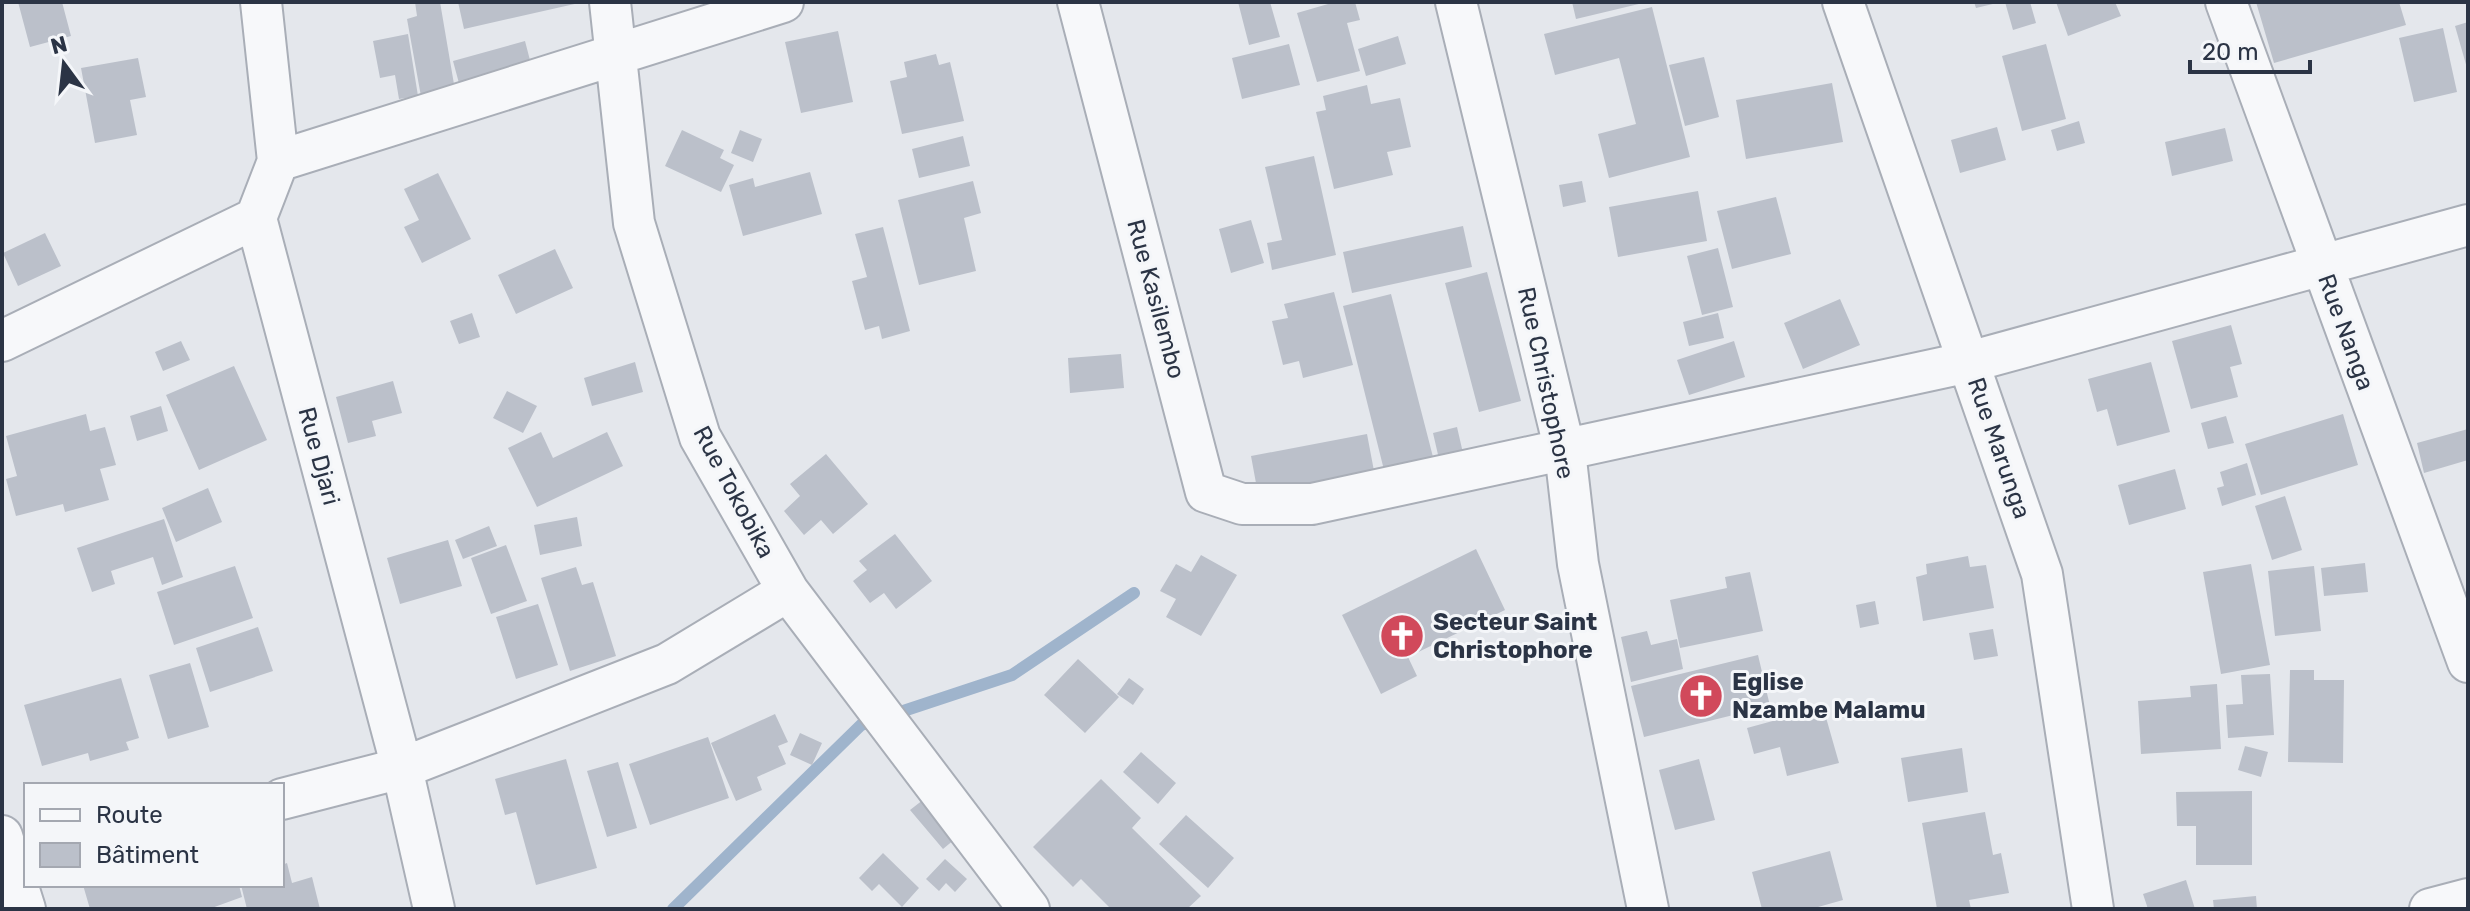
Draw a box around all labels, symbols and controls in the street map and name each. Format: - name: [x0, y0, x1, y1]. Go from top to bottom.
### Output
- north arrow: [24, 24, 104, 104]
- scale bar: [2190, 24, 2310, 74]
- text: N: [48, 30, 70, 60]
- text: 20 m: [2202, 38, 2259, 66]
- street label: Rue Kasilembo: [1121, 216, 1191, 382]
- street label: Rue Nanga: [2312, 270, 2380, 394]
- street label: Rue Christophore: [1512, 285, 1580, 481]
- street label: Rue Marunga: [1962, 374, 2036, 522]
- street label: Rue Djari: [292, 404, 346, 508]
- street label: Rue Tokobika: [688, 421, 780, 563]
- place label: Secteur Saint Christophore: [1433, 608, 1597, 664]
- church icon: Secteur Saint Christophore: [1378, 612, 1426, 660]
- place label: Eglise Nzambe Malamu: [1732, 668, 1926, 724]
- church icon: Eglise Nzambe Malamu: [1677, 672, 1725, 720]
- legend: [24, 783, 284, 887]
- text: Route: [96, 801, 163, 829]
- text: Bâtiment: [96, 841, 199, 869]

